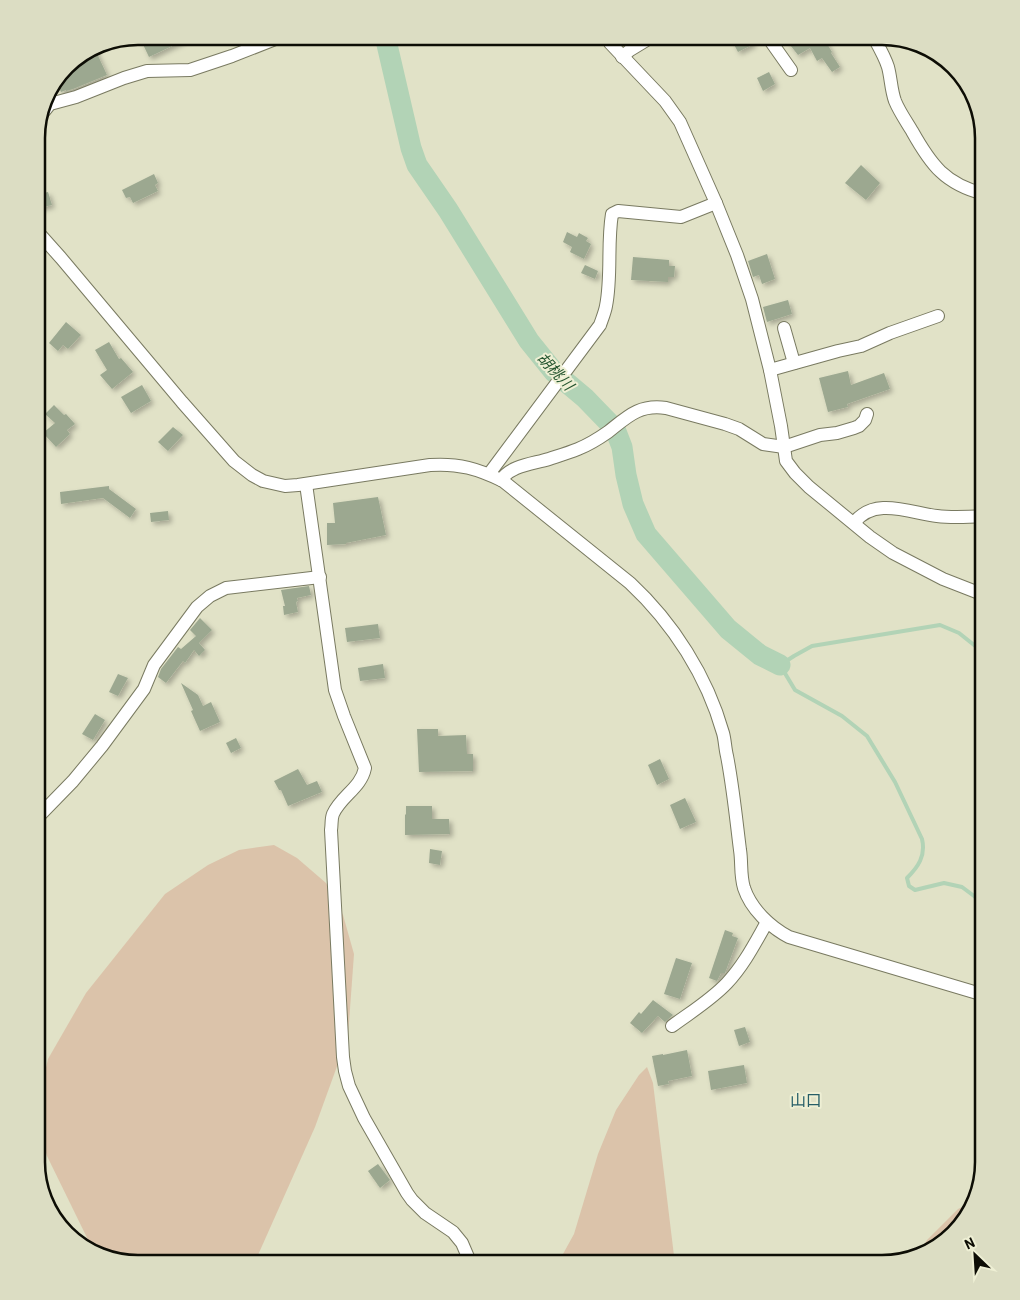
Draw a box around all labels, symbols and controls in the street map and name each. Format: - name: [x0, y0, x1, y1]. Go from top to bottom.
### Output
- water label: 胡桃川: [534, 348, 579, 395]
- district label: 山口: [790, 1090, 822, 1109]
- north arrow: [950, 1230, 1000, 1280]
- text: N: [961, 1233, 977, 1252]

